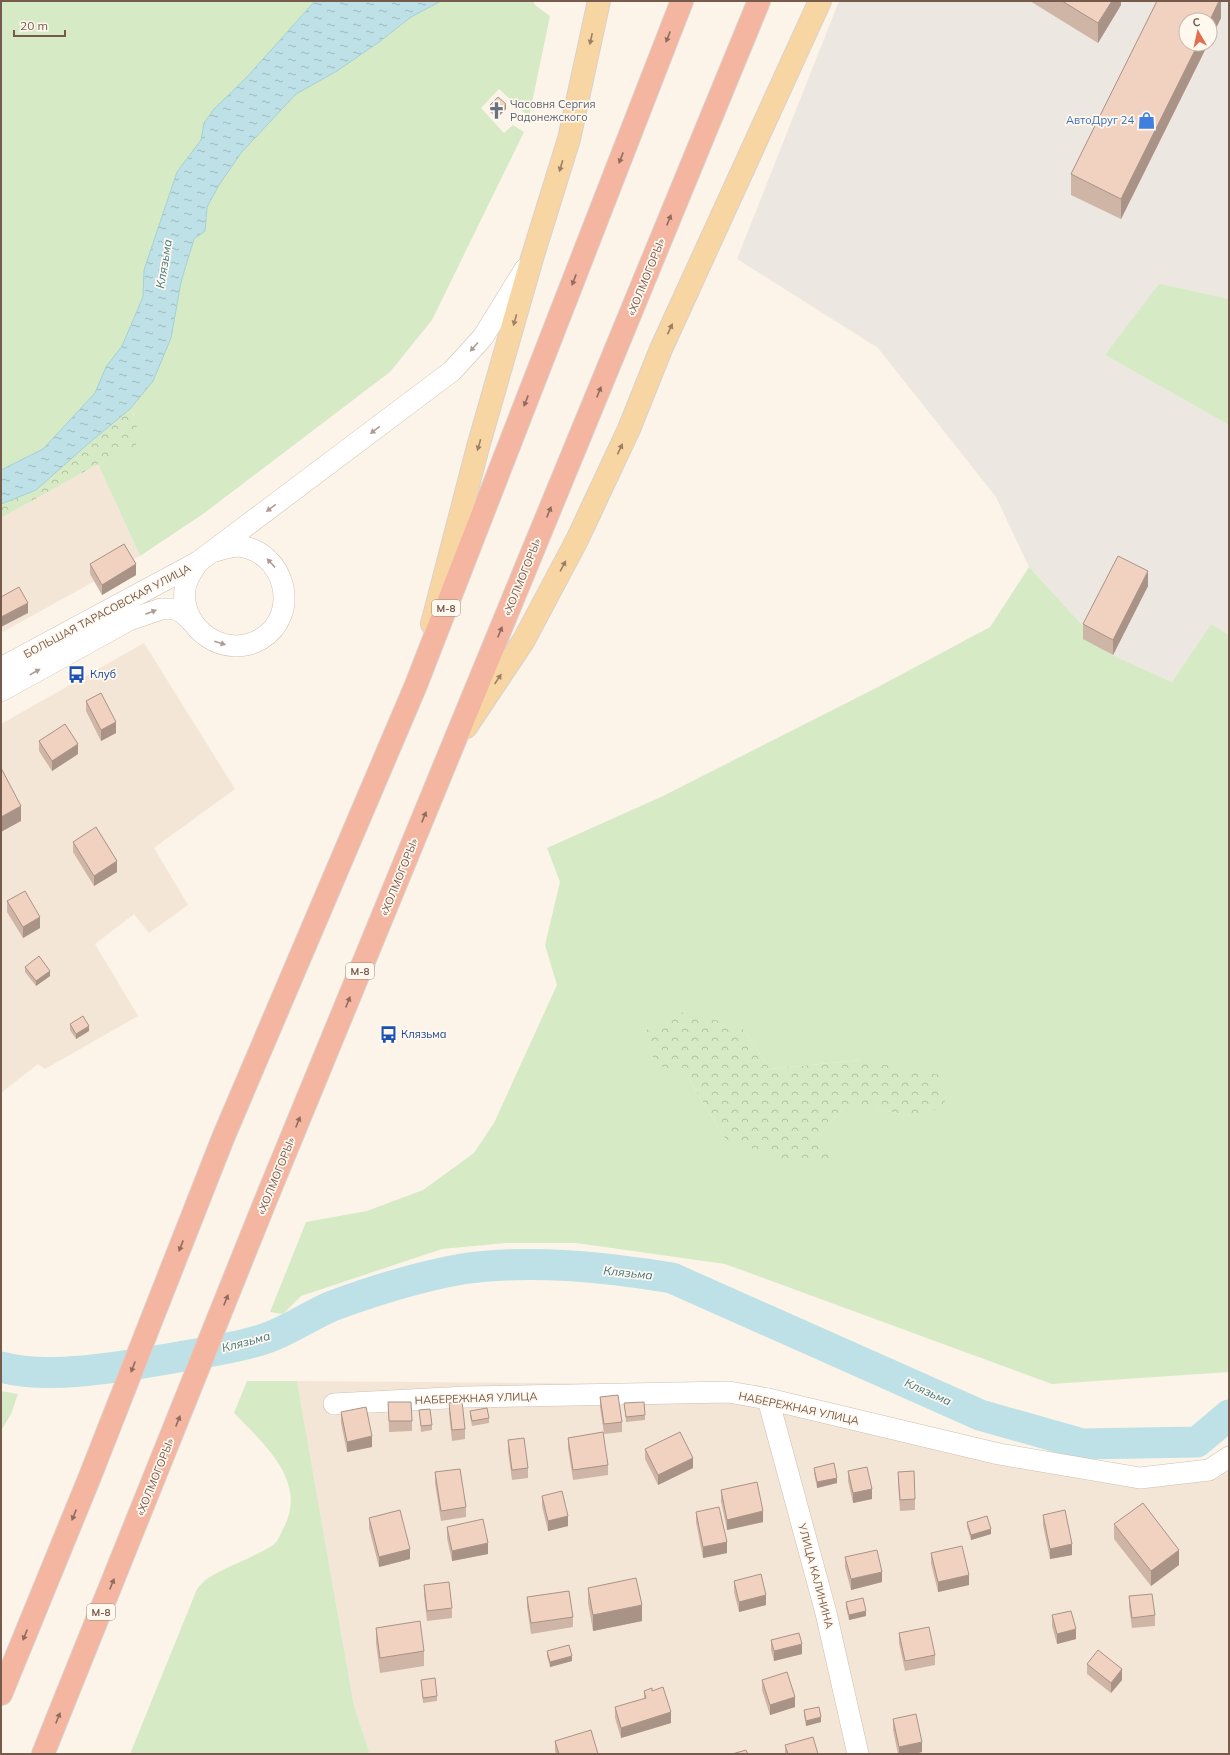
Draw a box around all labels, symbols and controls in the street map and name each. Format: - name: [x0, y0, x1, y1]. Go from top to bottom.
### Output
- scale bar: [14, 12, 65, 38]
- north arrow: [1178, 12, 1218, 52]
- text: С: [1192, 15, 1202, 30]
- text: 20 m: [20, 18, 48, 33]
- one-way arrow: [664, 32, 670, 44]
- one-way arrow: [587, 33, 593, 45]
- place label: Часовня Сергия Радонежского: [510, 97, 596, 124]
- church icon: Часовня Сергия Радонежского: [487, 100, 507, 120]
- shop icon: АвтоДруг 24: [1137, 110, 1157, 130]
- place label: АвтоДруг 24: [1066, 113, 1134, 127]
- one-way arrow: [617, 153, 623, 165]
- one-way arrow: [558, 160, 564, 172]
- one-way arrow: [667, 213, 673, 225]
- street label: «ХОЛМОГОРЫ»: [624, 236, 668, 318]
- water label: Клязьма: [152, 238, 175, 290]
- one-way arrow: [570, 274, 576, 286]
- one-way arrow: [511, 314, 517, 326]
- one-way arrow: [667, 324, 673, 335]
- one-way arrow: [470, 342, 479, 352]
- one-way arrow: [596, 385, 602, 397]
- one-way arrow: [523, 395, 529, 407]
- one-way arrow: [369, 426, 380, 434]
- one-way arrow: [476, 439, 482, 451]
- one-way arrow: [617, 443, 623, 455]
- one-way arrow: [266, 504, 276, 512]
- one-way arrow: [547, 505, 553, 517]
- street label: «ХОЛМОГОРЫ»: [500, 536, 544, 618]
- one-way arrow: [266, 558, 275, 568]
- one-way arrow: [560, 560, 566, 572]
- street label: БОЛЬШАЯ ТАРАСОВСКАЯ УЛИЦА: [21, 561, 193, 661]
- road number: М-8: [432, 600, 460, 616]
- one-way arrow: [145, 609, 157, 615]
- one-way arrow: [497, 626, 503, 638]
- one-way arrow: [215, 640, 227, 646]
- bus stop icon: Клуб: [67, 664, 87, 684]
- place label: Клуб: [90, 667, 116, 681]
- one-way arrow: [29, 668, 41, 675]
- one-way arrow: [494, 674, 502, 684]
- one-way arrow: [420, 811, 427, 823]
- street label: «ХОЛМОГОРЫ»: [377, 836, 421, 918]
- road number: М-8: [346, 963, 374, 979]
- one-way arrow: [345, 995, 351, 1007]
- bus stop icon: Клязьма: [378, 1024, 398, 1044]
- place label: Клязьма: [401, 1027, 446, 1041]
- one-way arrow: [295, 1117, 301, 1128]
- street label: «ХОЛМОГОРЫ»: [254, 1135, 298, 1217]
- one-way arrow: [177, 1241, 183, 1253]
- water label: Клязьма: [603, 1262, 654, 1283]
- one-way arrow: [224, 1294, 230, 1306]
- water label: Клязьма: [220, 1328, 272, 1355]
- one-way arrow: [130, 1362, 136, 1373]
- water label: Клязьма: [902, 1375, 954, 1408]
- street label: НАБЕРЕЖНАЯ УЛИЦА: [737, 1388, 861, 1428]
- street label: НАБЕРЕЖНАЯ УЛИЦА: [414, 1389, 538, 1407]
- one-way arrow: [176, 1414, 182, 1426]
- street label: «ХОЛМОГОРЫ»: [133, 1436, 177, 1518]
- one-way arrow: [71, 1510, 77, 1522]
- street label: УЛИЦА КАЛИНИНА: [795, 1521, 837, 1630]
- one-way arrow: [109, 1579, 115, 1590]
- road number: М-8: [87, 1604, 115, 1620]
- one-way arrow: [22, 1630, 28, 1641]
- one-way arrow: [55, 1712, 61, 1723]

